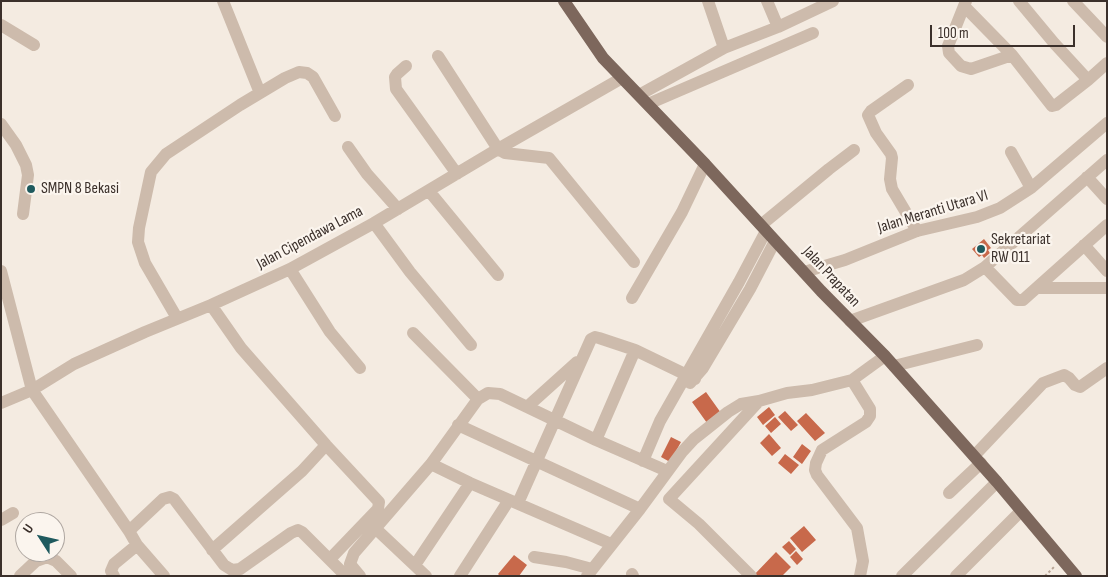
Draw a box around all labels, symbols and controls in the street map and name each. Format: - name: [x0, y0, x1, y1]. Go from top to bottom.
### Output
- scale bar: [933, 15, 1078, 47]
- text: 100 m: [938, 24, 969, 43]
- place label: SMPN 8 Bekasi: [41, 179, 119, 199]
- marker: SMPN 8 Bekasi: [25, 183, 37, 195]
- street label: Jalan Meranti Utara VI: [876, 186, 990, 238]
- street label: Jalan Cipendawa Lama: [254, 202, 366, 274]
- place label: Sekretariat RW 011: [991, 230, 1051, 268]
- street label: Jalan Prapatan: [798, 243, 864, 311]
- marker: Sekretariat RW 011: [975, 243, 987, 255]
- north arrow: [15, 512, 65, 562]
- text: U: [19, 521, 37, 537]

